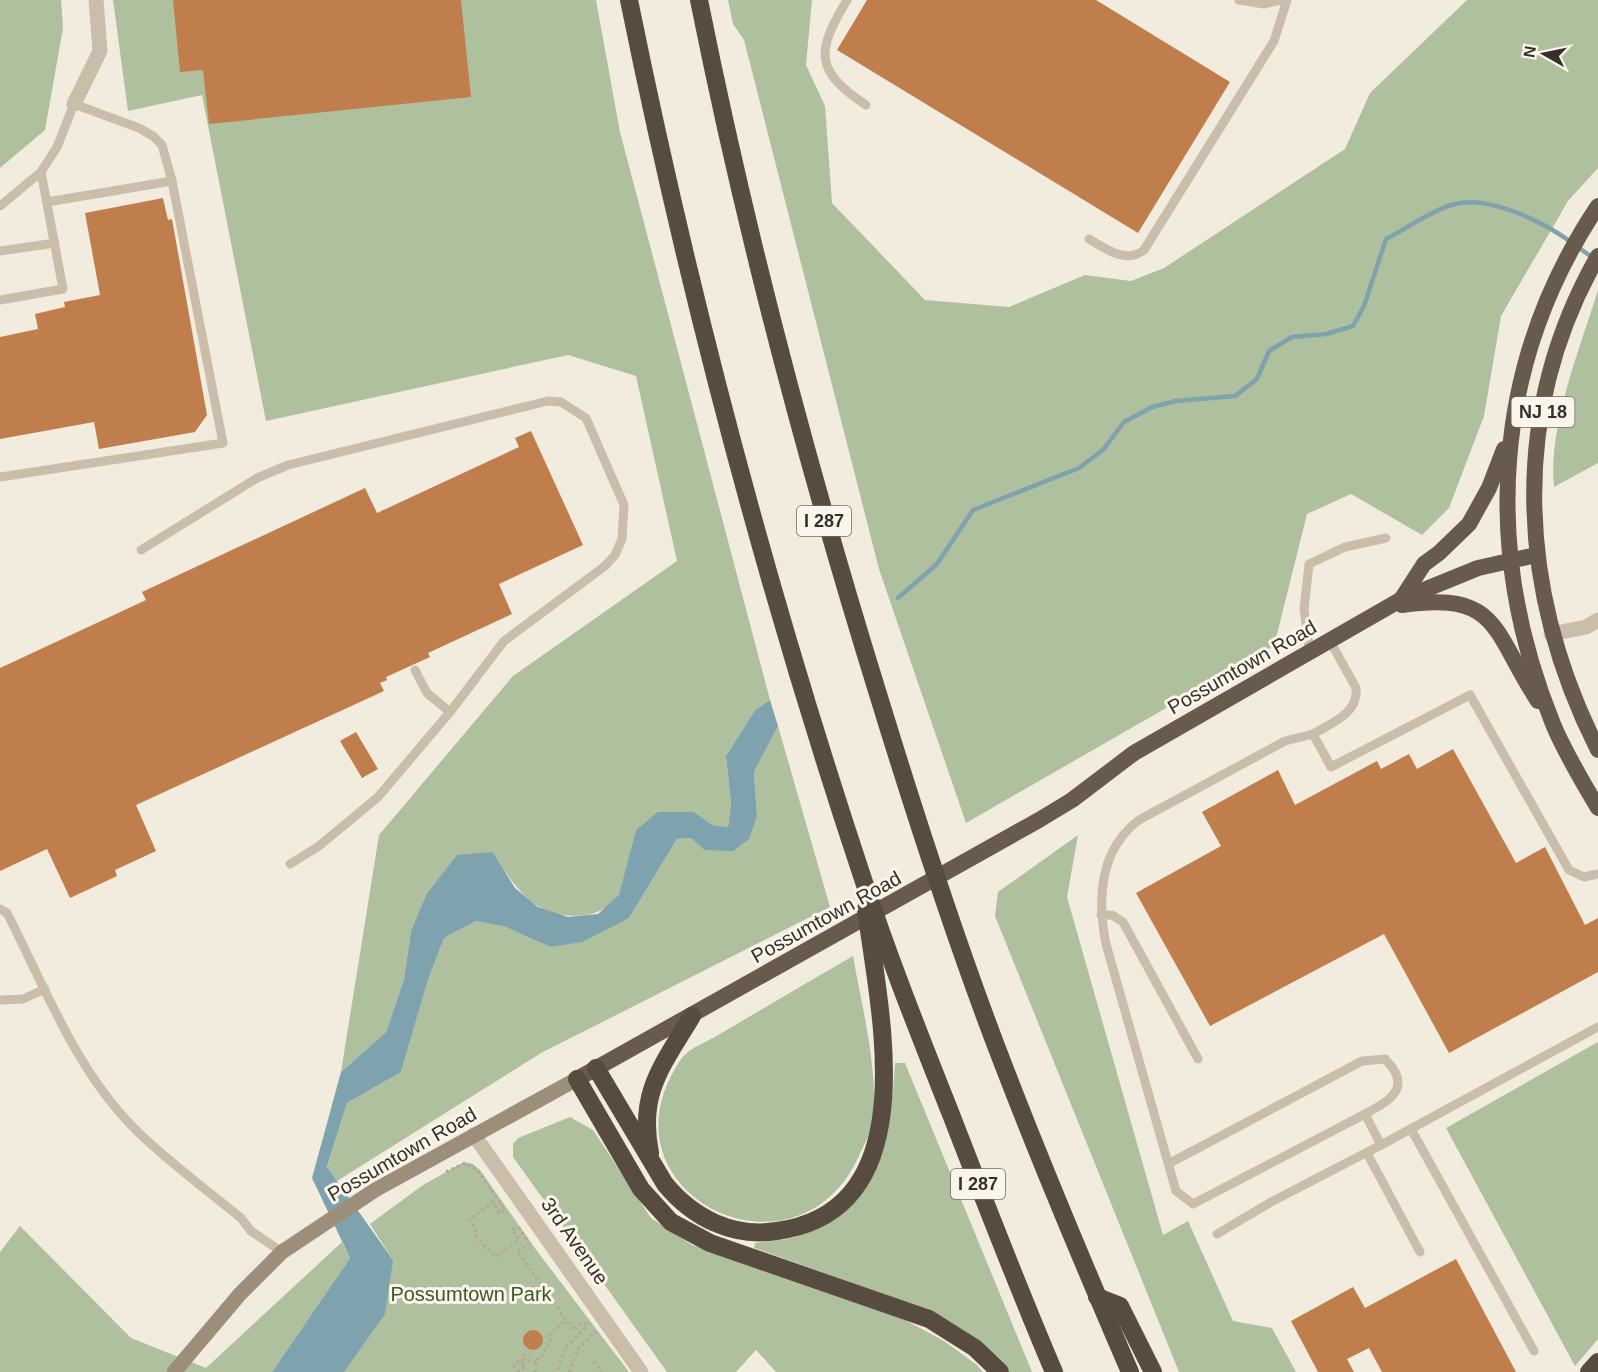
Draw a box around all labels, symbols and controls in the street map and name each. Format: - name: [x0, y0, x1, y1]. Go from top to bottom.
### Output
- north arrow: [1514, 24, 1574, 84]
- text: N: [1520, 45, 1539, 59]
- road number: NJ 18: [1512, 397, 1574, 427]
- road number: I 287: [797, 506, 851, 536]
- street label: Possumtown Road: [1164, 616, 1320, 718]
- street label: Possumtown Road: [747, 867, 905, 967]
- street label: Possumtown Road: [324, 1103, 480, 1205]
- road number: I 287: [951, 1169, 1005, 1199]
- street label: 3rd Avenue: [537, 1193, 613, 1289]
- park label: Possumtown Park: [390, 1283, 553, 1305]

